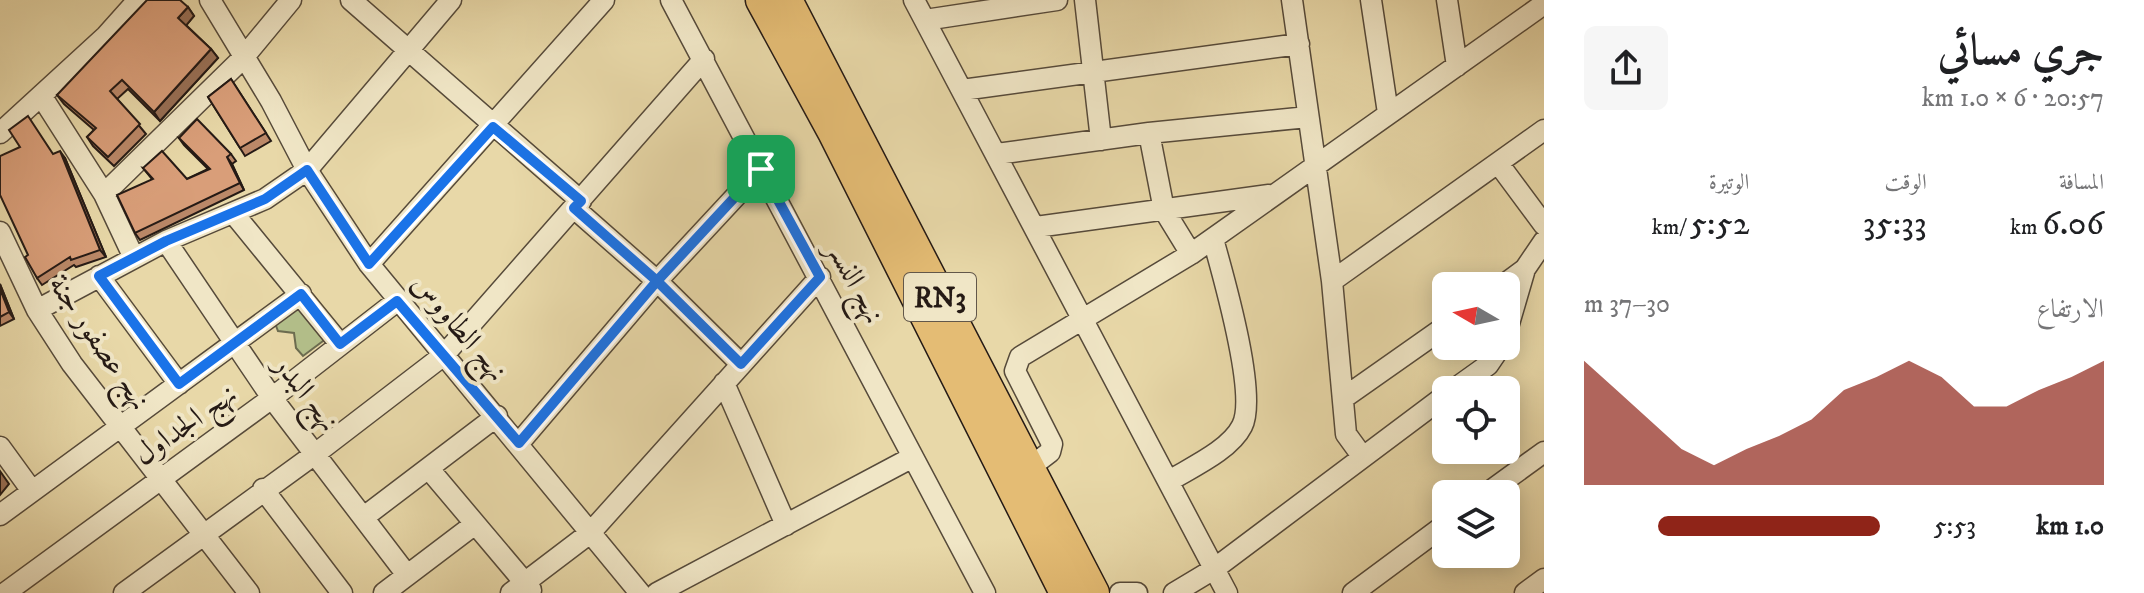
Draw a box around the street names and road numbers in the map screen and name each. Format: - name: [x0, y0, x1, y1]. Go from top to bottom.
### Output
- street label: نهج النسر: [810, 232, 892, 334]
- street label: نهج الطاووس: [397, 266, 515, 394]
- street label: نهج عصفور جنة: [34, 268, 158, 422]
- road number: RN3: [904, 273, 976, 321]
- street label: نهج البدر: [258, 346, 347, 444]
- street label: نهج الجداول: [127, 376, 249, 480]

